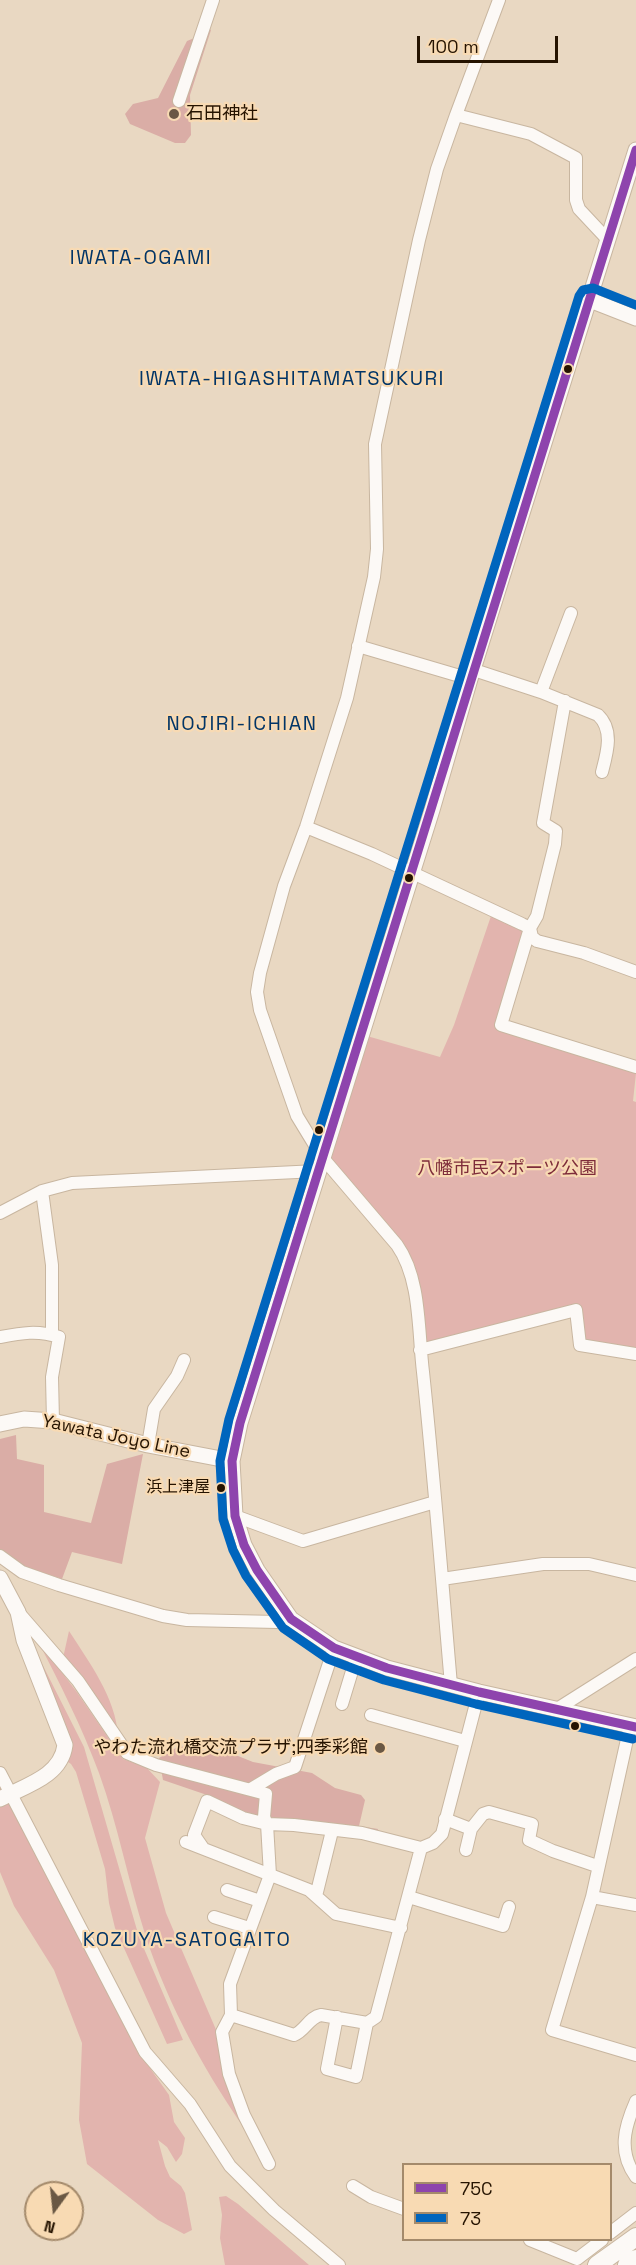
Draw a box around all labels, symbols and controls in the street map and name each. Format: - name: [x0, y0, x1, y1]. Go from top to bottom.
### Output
- scale bar: [420, 24, 561, 62]
- text: 100 m: [428, 35, 479, 58]
- place label: 石田神社: [186, 103, 258, 125]
- marker: 石田神社: [167, 107, 181, 121]
- district label: IWATA-OGAMI: [70, 247, 212, 271]
- unlabelled marker: [562, 363, 574, 375]
- district label: IWATA-HIGASHITAMATSUKURI: [139, 368, 445, 392]
- district label: NOJIRI-ICHIAN: [166, 713, 318, 737]
- unlabelled marker: [403, 872, 415, 884]
- unlabelled marker: [313, 1124, 325, 1136]
- park label: 八幡市民スポーツ公園: [417, 1158, 597, 1180]
- street label: Yawata Joyo Line: [40, 1411, 192, 1463]
- place label: 浜上津屋: [146, 1478, 210, 1498]
- marker: 浜上津屋: [215, 1482, 227, 1494]
- unlabelled marker: [569, 1720, 581, 1732]
- place label: やわた流れ橋交流プラザ;四季彩館: [93, 1737, 368, 1759]
- marker: やわた流れ橋交流プラザ;四季彩館: [373, 1741, 387, 1755]
- district label: KOZUYA-SATOGAITO: [83, 1929, 291, 1953]
- legend: [402, 2163, 612, 2241]
- text: 75C: [460, 2177, 493, 2200]
- north arrow: [24, 2181, 84, 2241]
- text: 73: [460, 2207, 481, 2230]
- text: N: [42, 2215, 58, 2238]

